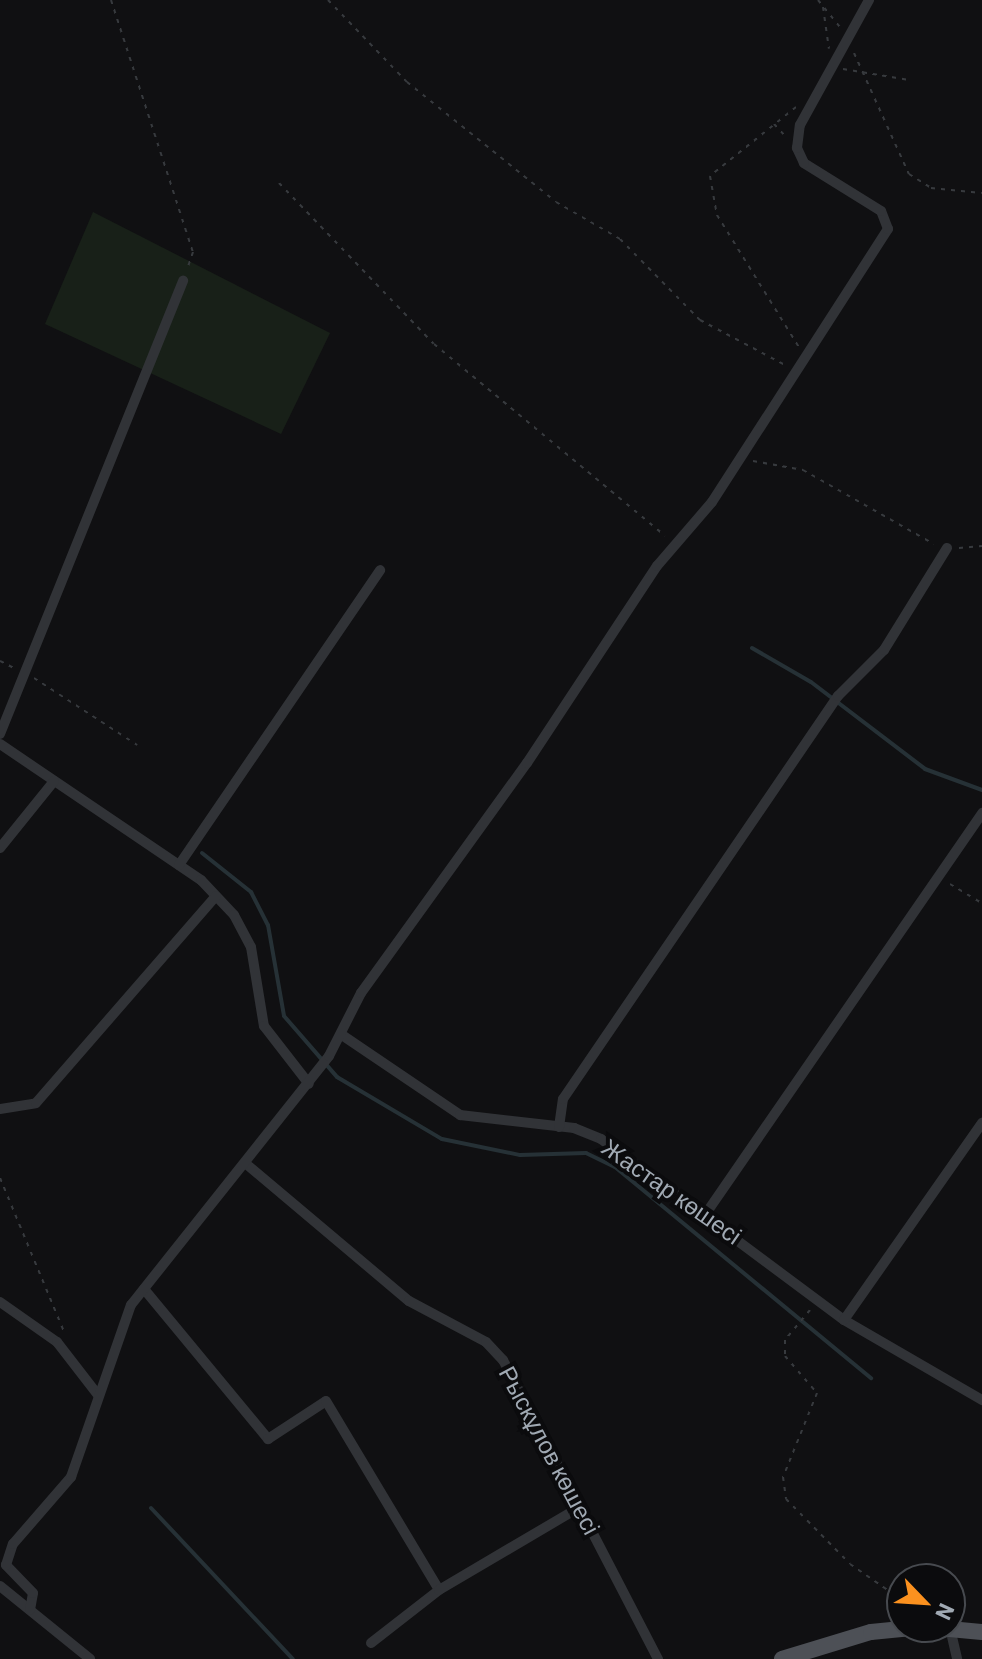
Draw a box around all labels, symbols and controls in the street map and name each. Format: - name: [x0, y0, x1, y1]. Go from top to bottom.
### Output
- street label: Жастар көшесі: [597, 1132, 747, 1250]
- street label: Рыскұлов көшесі: [493, 1361, 607, 1539]
- north arrow: [886, 1563, 966, 1643]
- text: N: [931, 1600, 961, 1624]

